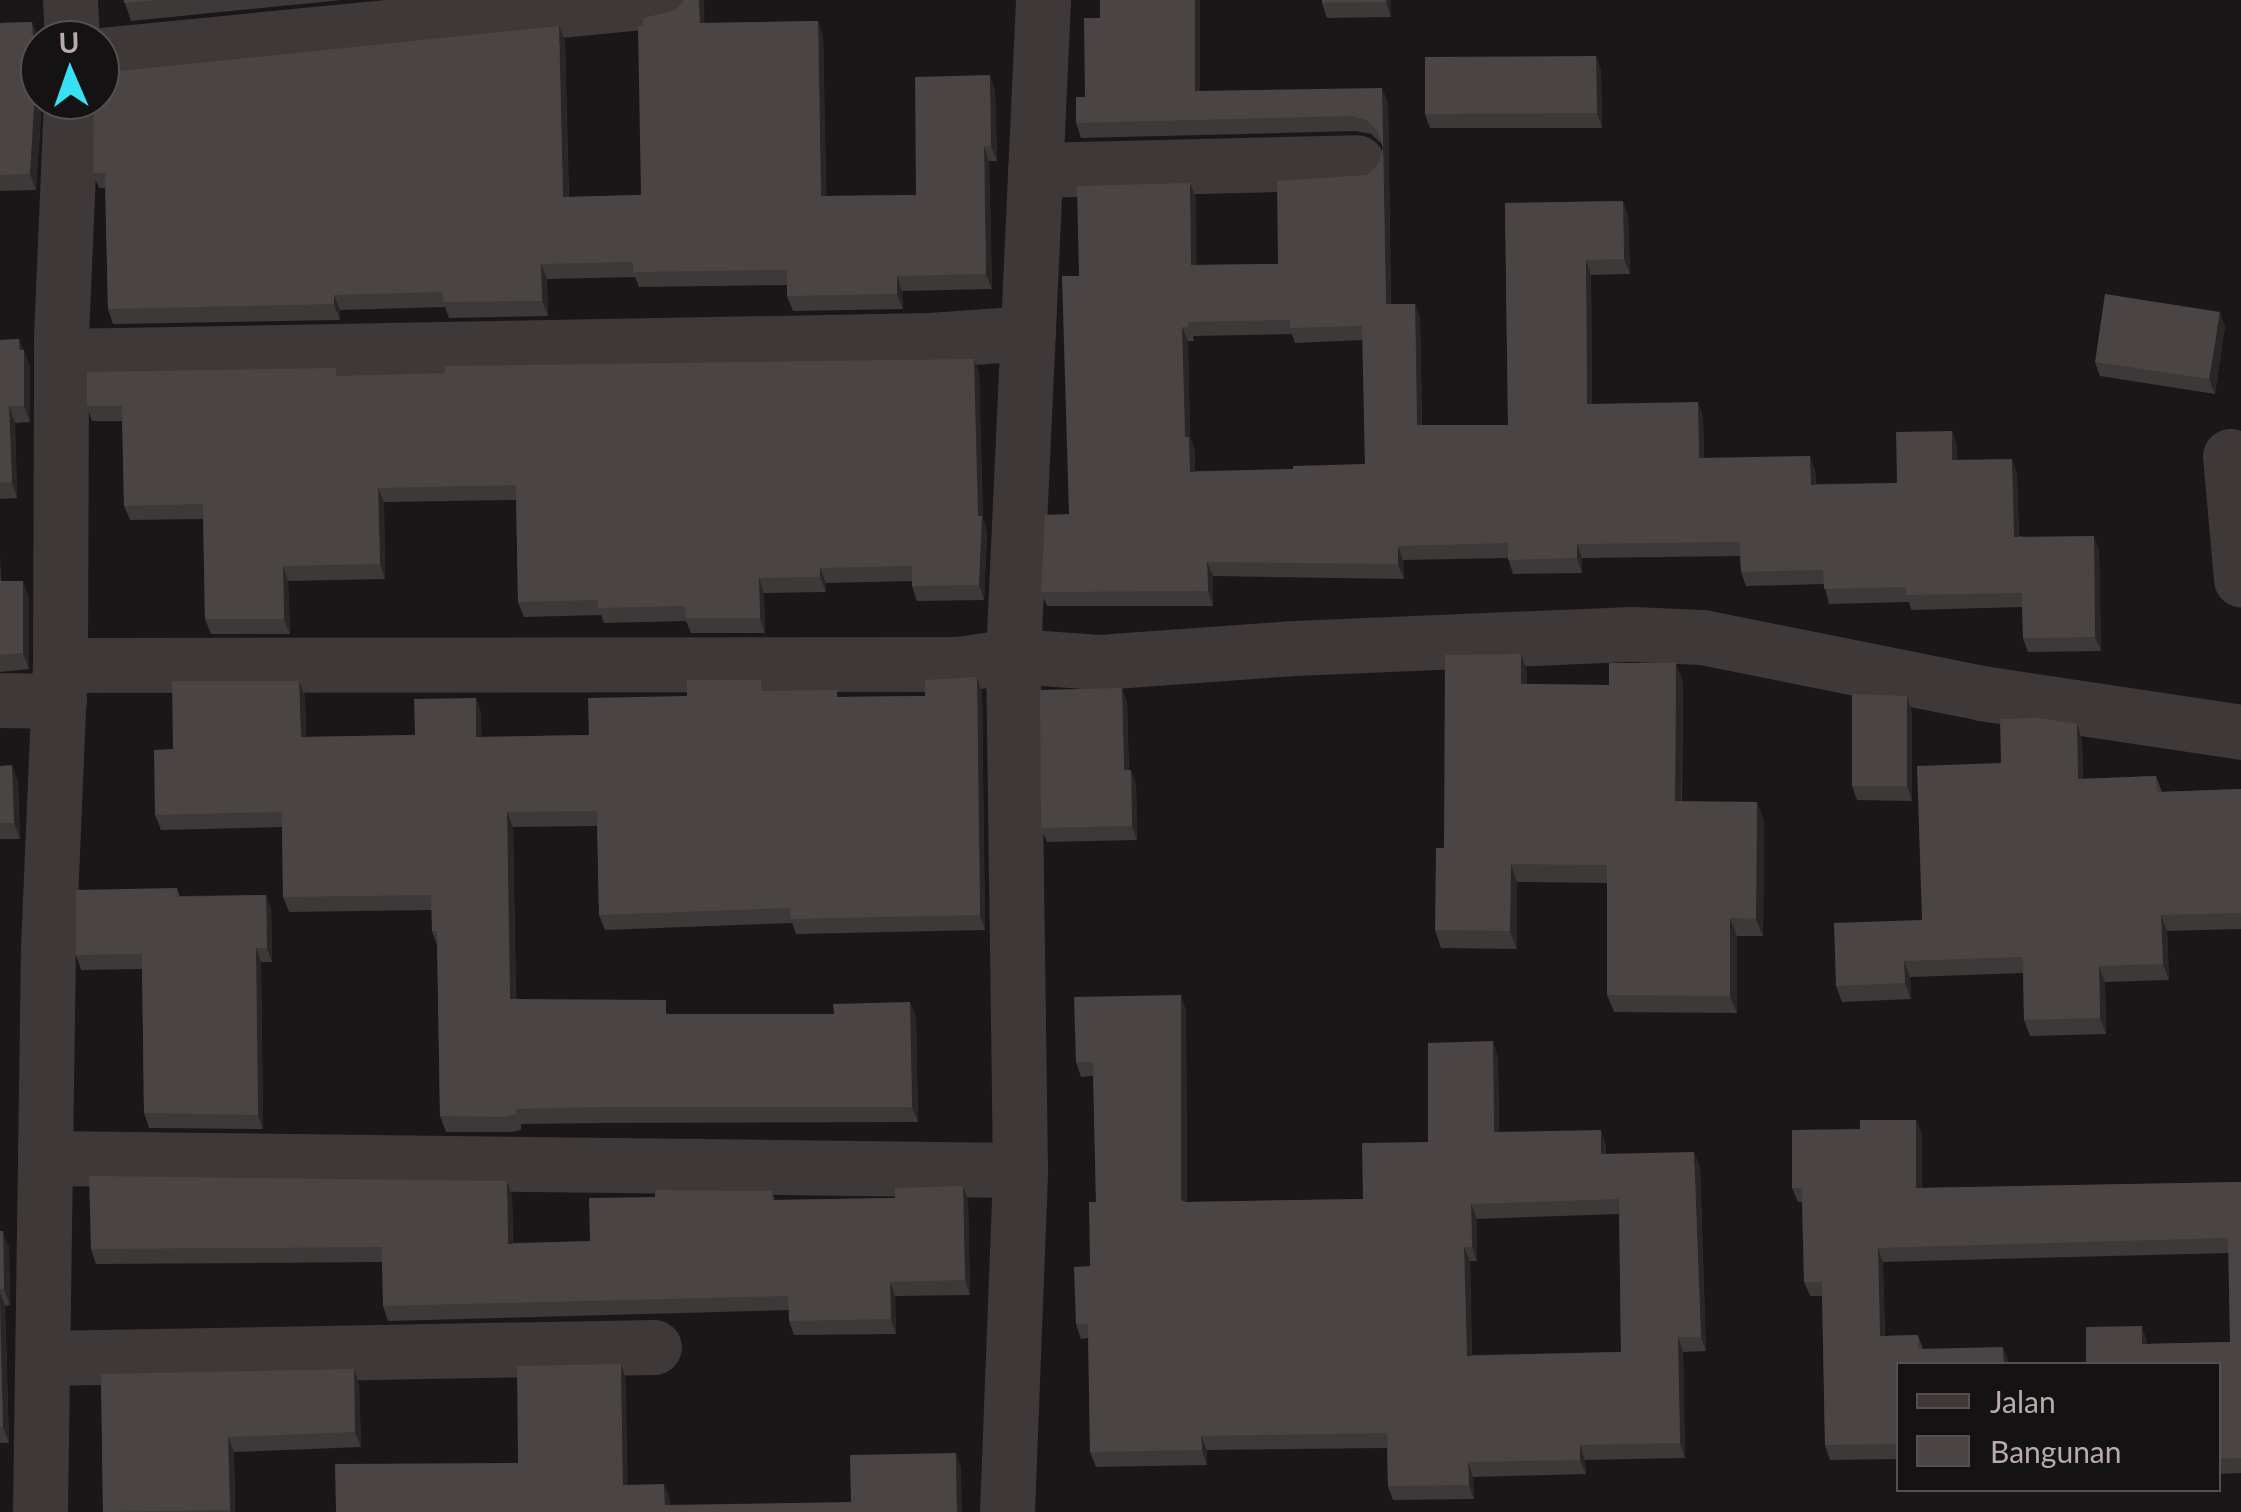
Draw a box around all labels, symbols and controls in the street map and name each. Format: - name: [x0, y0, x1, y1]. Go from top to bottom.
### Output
- north arrow: [20, 20, 120, 120]
- text: U: [58, 25, 80, 59]
- legend: [1896, 1362, 2221, 1492]
- text: Jalan: [1990, 1383, 2056, 1419]
- text: Bangunan: [1990, 1433, 2122, 1469]

